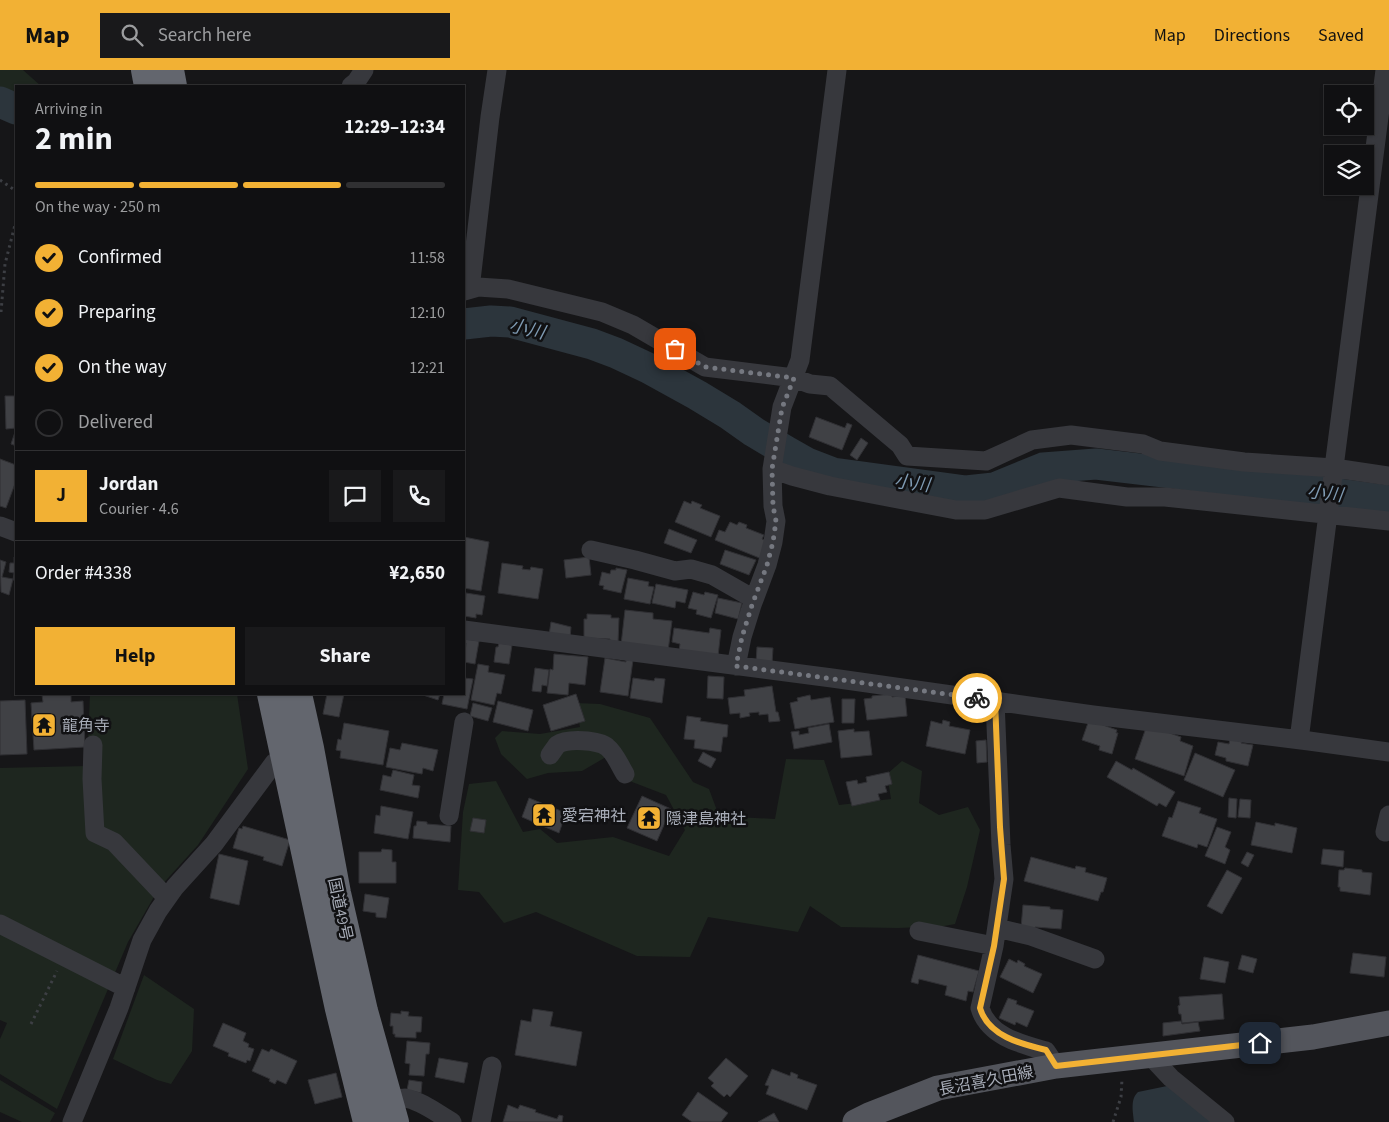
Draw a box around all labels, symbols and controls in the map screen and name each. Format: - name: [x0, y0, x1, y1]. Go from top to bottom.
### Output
- search box: [100, 13, 450, 58]
- text: Map: [25, 18, 70, 53]
- icon: search: [118, 21, 146, 49]
- text: Search here: [158, 22, 251, 49]
- text: Map: [1154, 23, 1186, 48]
- text: Directions: [1214, 23, 1290, 48]
- text: Saved: [1318, 23, 1364, 48]
- map controls: [1324, 85, 1374, 195]
- button: locate: [1324, 85, 1374, 135]
- text: Arriving in: [35, 98, 103, 120]
- text: 12:29–12:34: [344, 114, 445, 141]
- text: 2 min: [35, 116, 113, 162]
- button: layers: [1324, 145, 1374, 195]
- text: On the way · 250 m: [35, 196, 160, 218]
- icon: check: [35, 244, 63, 272]
- text: Confirmed: [78, 244, 162, 271]
- text: 11:58: [409, 247, 445, 269]
- icon: check: [35, 299, 63, 327]
- text: Preparing: [78, 299, 156, 326]
- text: 12:10: [409, 302, 445, 324]
- water label: 小川: [507, 313, 549, 346]
- pin: [654, 328, 696, 370]
- icon: bag: [661, 335, 689, 363]
- icon: check: [35, 354, 63, 382]
- text: On the way: [78, 354, 167, 381]
- text: 12:21: [409, 357, 445, 379]
- text: Delivered: [78, 409, 153, 436]
- water label: 小川: [893, 469, 933, 498]
- button: chat: [329, 470, 381, 522]
- button: phone: [393, 470, 445, 522]
- text: Jordan: [99, 471, 158, 498]
- water label: 小川: [1306, 479, 1346, 508]
- text: J: [56, 482, 66, 509]
- text: Courier · 4.6: [99, 498, 179, 520]
- text: Order #4338: [35, 560, 132, 587]
- text: ¥2,650: [389, 560, 445, 587]
- button: Help: [35, 627, 235, 685]
- button: Share: [245, 627, 445, 685]
- courier: [952, 673, 1002, 723]
- icon: bike: [963, 684, 991, 712]
- temple icon: 龍角寺: [31, 712, 57, 738]
- place label: 龍角寺: [62, 715, 110, 737]
- temple icon: 愛宕神社: [531, 802, 557, 828]
- place label: 愛宕神社: [562, 805, 626, 827]
- temple icon: 隠津島神社: [636, 805, 662, 831]
- place label: 隠津島神社: [666, 808, 746, 830]
- street label: 国道49号: [323, 876, 357, 943]
- pin: [1239, 1022, 1281, 1064]
- icon: home: [1246, 1029, 1274, 1057]
- street label: 長沼喜久田線: [937, 1061, 1035, 1101]

